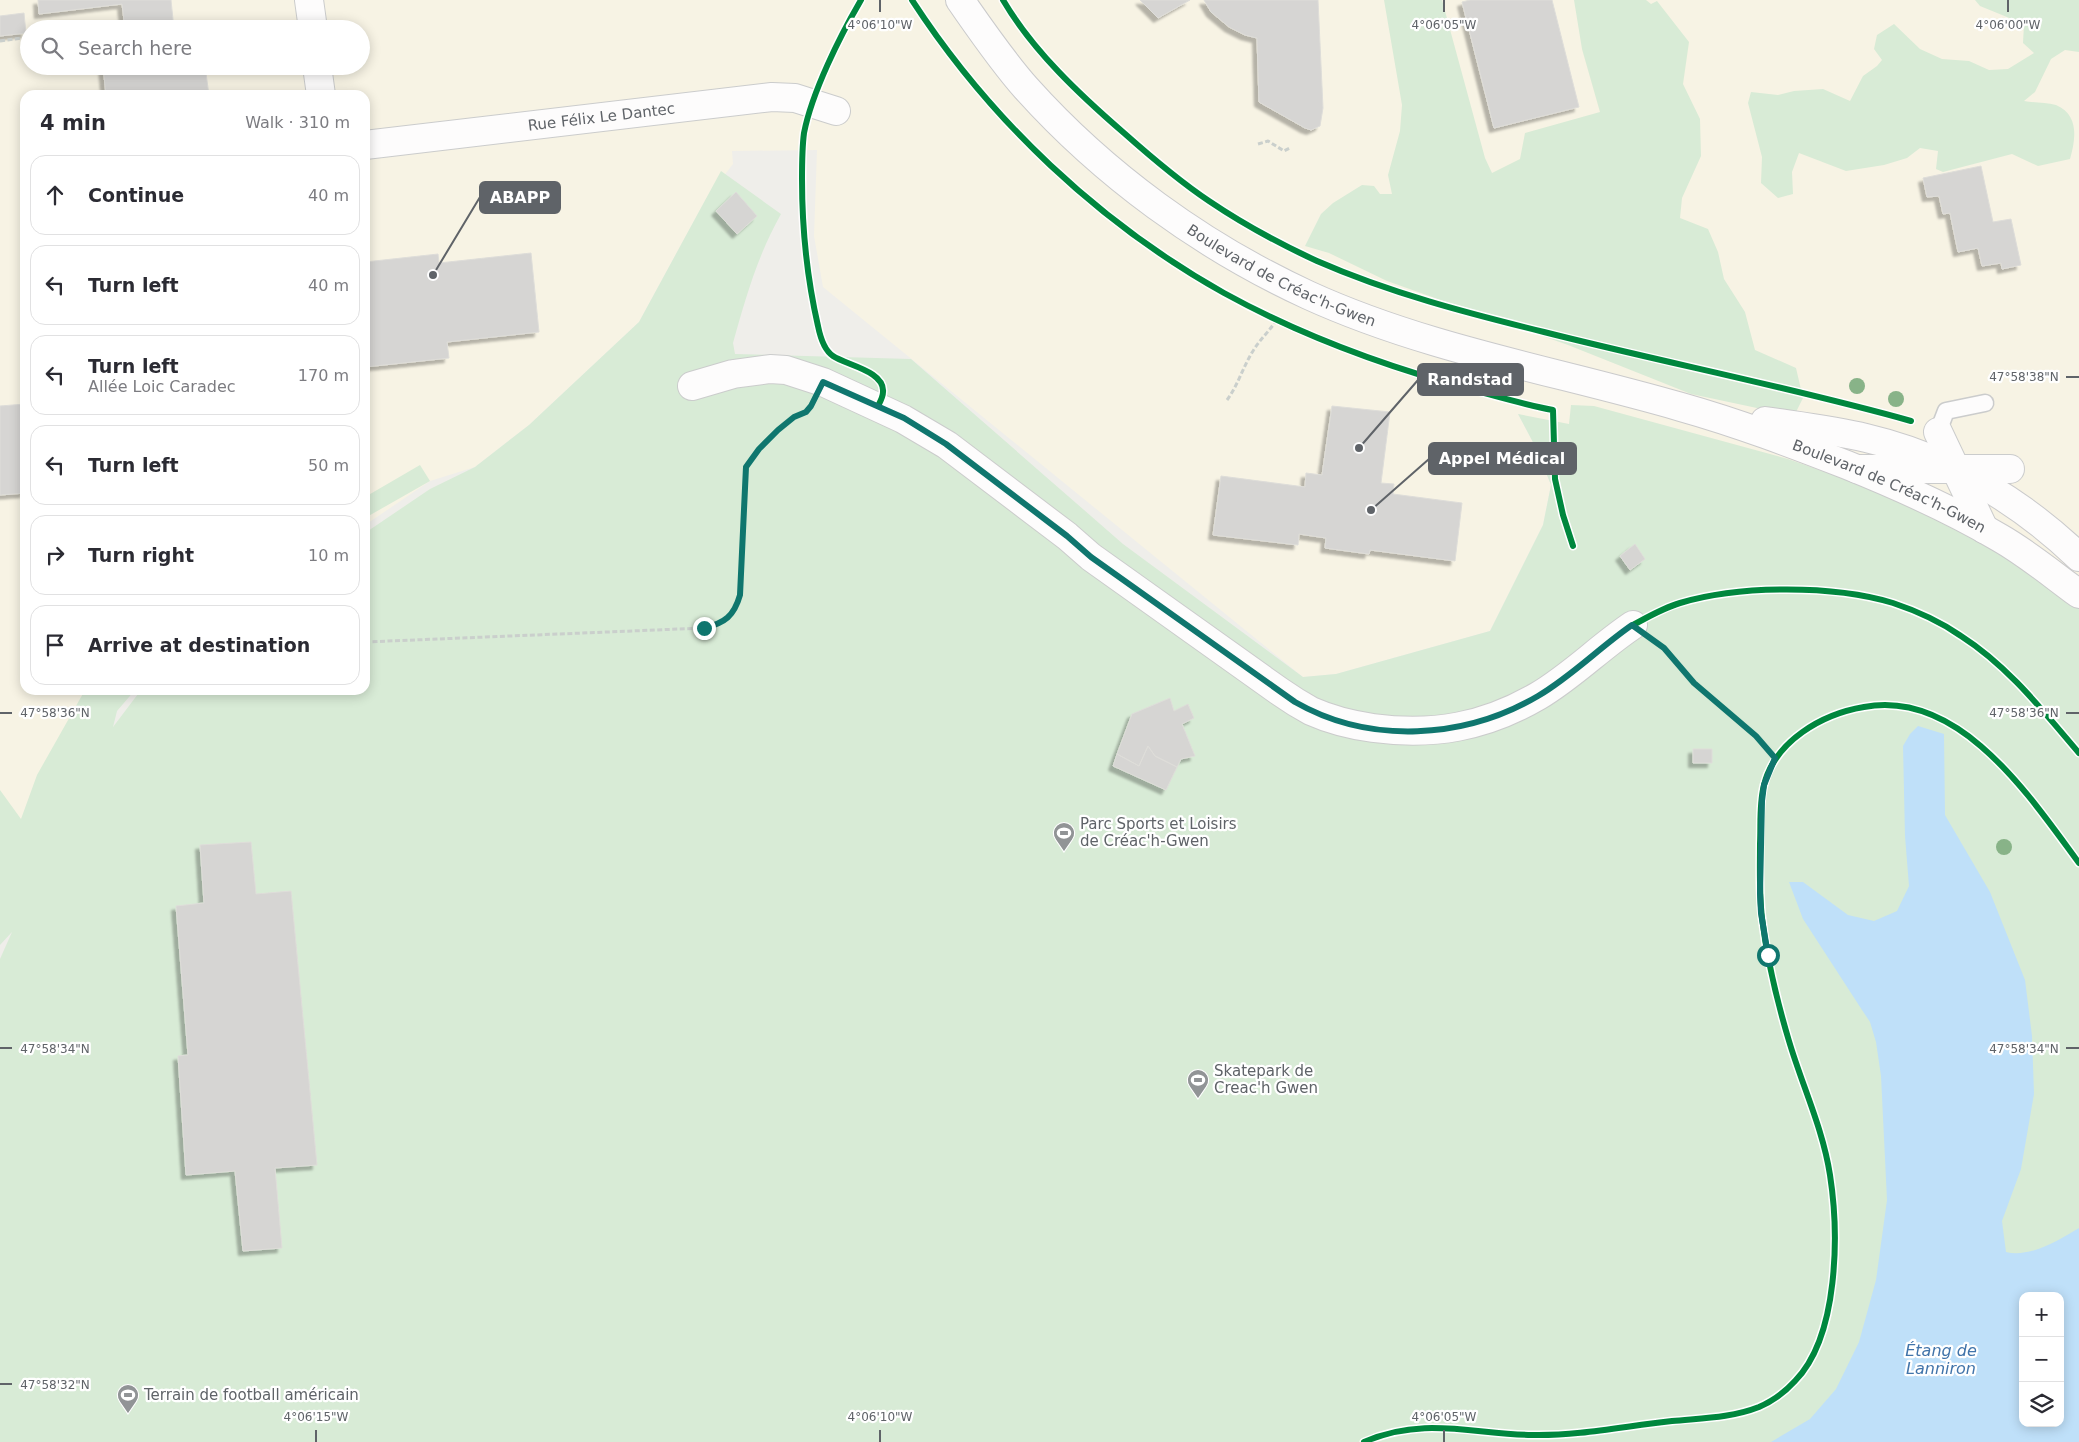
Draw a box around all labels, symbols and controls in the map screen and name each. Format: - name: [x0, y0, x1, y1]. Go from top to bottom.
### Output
- text: 4°06'10"W: [848, 18, 913, 32]
- text: 4°06'05"W: [1412, 18, 1477, 32]
- text: 4°06'00"W: [1976, 18, 2041, 32]
- search box: [20, 20, 370, 75]
- icon: search: [38, 34, 66, 62]
- text: Search here: [78, 37, 192, 59]
- street label: Rue Félix Le Dantec: [527, 100, 676, 135]
- text: 4 min: [40, 111, 106, 135]
- text: Walk · 310 m: [245, 113, 350, 132]
- icon: ahead: [41, 181, 69, 209]
- callout: ABAPP: [480, 182, 560, 213]
- text: Continue: [88, 184, 184, 206]
- text: 40 m: [308, 186, 349, 205]
- text: ABAPP: [490, 188, 550, 207]
- street label: Boulevard de Créac'h-Gwen: [1184, 221, 1378, 331]
- icon: left: [41, 271, 69, 299]
- text: Turn left: [88, 274, 179, 296]
- text: 40 m: [308, 276, 349, 295]
- text: Turn left: [88, 355, 179, 377]
- icon: left: [41, 361, 69, 389]
- callout: Randstad: [1418, 364, 1523, 395]
- text: 170 m: [298, 366, 349, 385]
- text: Randstad: [1427, 370, 1513, 389]
- text: 47°58'38"N: [1989, 370, 2059, 384]
- text: Allée Loic Caradec: [88, 377, 236, 396]
- street label: Boulevard de Créac'h-Gwen: [1790, 436, 1989, 537]
- callout: Appel Médical: [1429, 443, 1576, 474]
- text: Appel Médical: [1439, 449, 1565, 468]
- icon: left: [41, 451, 69, 479]
- text: Turn left: [88, 454, 179, 476]
- text: 50 m: [308, 456, 349, 475]
- icon: right: [41, 541, 69, 569]
- text: Turn right: [88, 544, 194, 566]
- text: 10 m: [308, 546, 349, 565]
- route end: [693, 617, 716, 640]
- icon: arrive: [41, 631, 69, 659]
- text: Arrive at destination: [88, 634, 310, 656]
- text: 47°58'36"N: [20, 706, 90, 720]
- text: 47°58'36"N: [1989, 706, 2059, 720]
- place label: Parc Sports et Loisirs de Créac'h-Gwen: [1080, 815, 1237, 850]
- sports icon: Parc Sports et Loisirs de Créac'h-Gwen: [1052, 821, 1076, 852]
- route start: [1757, 944, 1780, 967]
- text: 47°58'34"N: [20, 1042, 90, 1056]
- text: 47°58'34"N: [1989, 1042, 2059, 1056]
- place label: Skatepark de Creac'h Gwen: [1214, 1062, 1318, 1097]
- sports icon: Skatepark de Creac'h Gwen: [1186, 1068, 1210, 1099]
- map controls: [2019, 1292, 2064, 1427]
- button: +: [2019, 1292, 2064, 1337]
- button: −: [2019, 1337, 2064, 1382]
- water label: Étang de Lanniron: [1905, 1341, 1977, 1378]
- text: 47°58'32"N: [20, 1378, 90, 1392]
- button: layers: [2019, 1382, 2064, 1427]
- sports icon: Terrain de football américain: [116, 1383, 140, 1414]
- place label: Terrain de football américain: [143, 1386, 359, 1404]
- text: 4°06'15"W: [284, 1410, 349, 1424]
- text: 4°06'10"W: [848, 1410, 913, 1424]
- text: 4°06'05"W: [1412, 1410, 1477, 1424]

